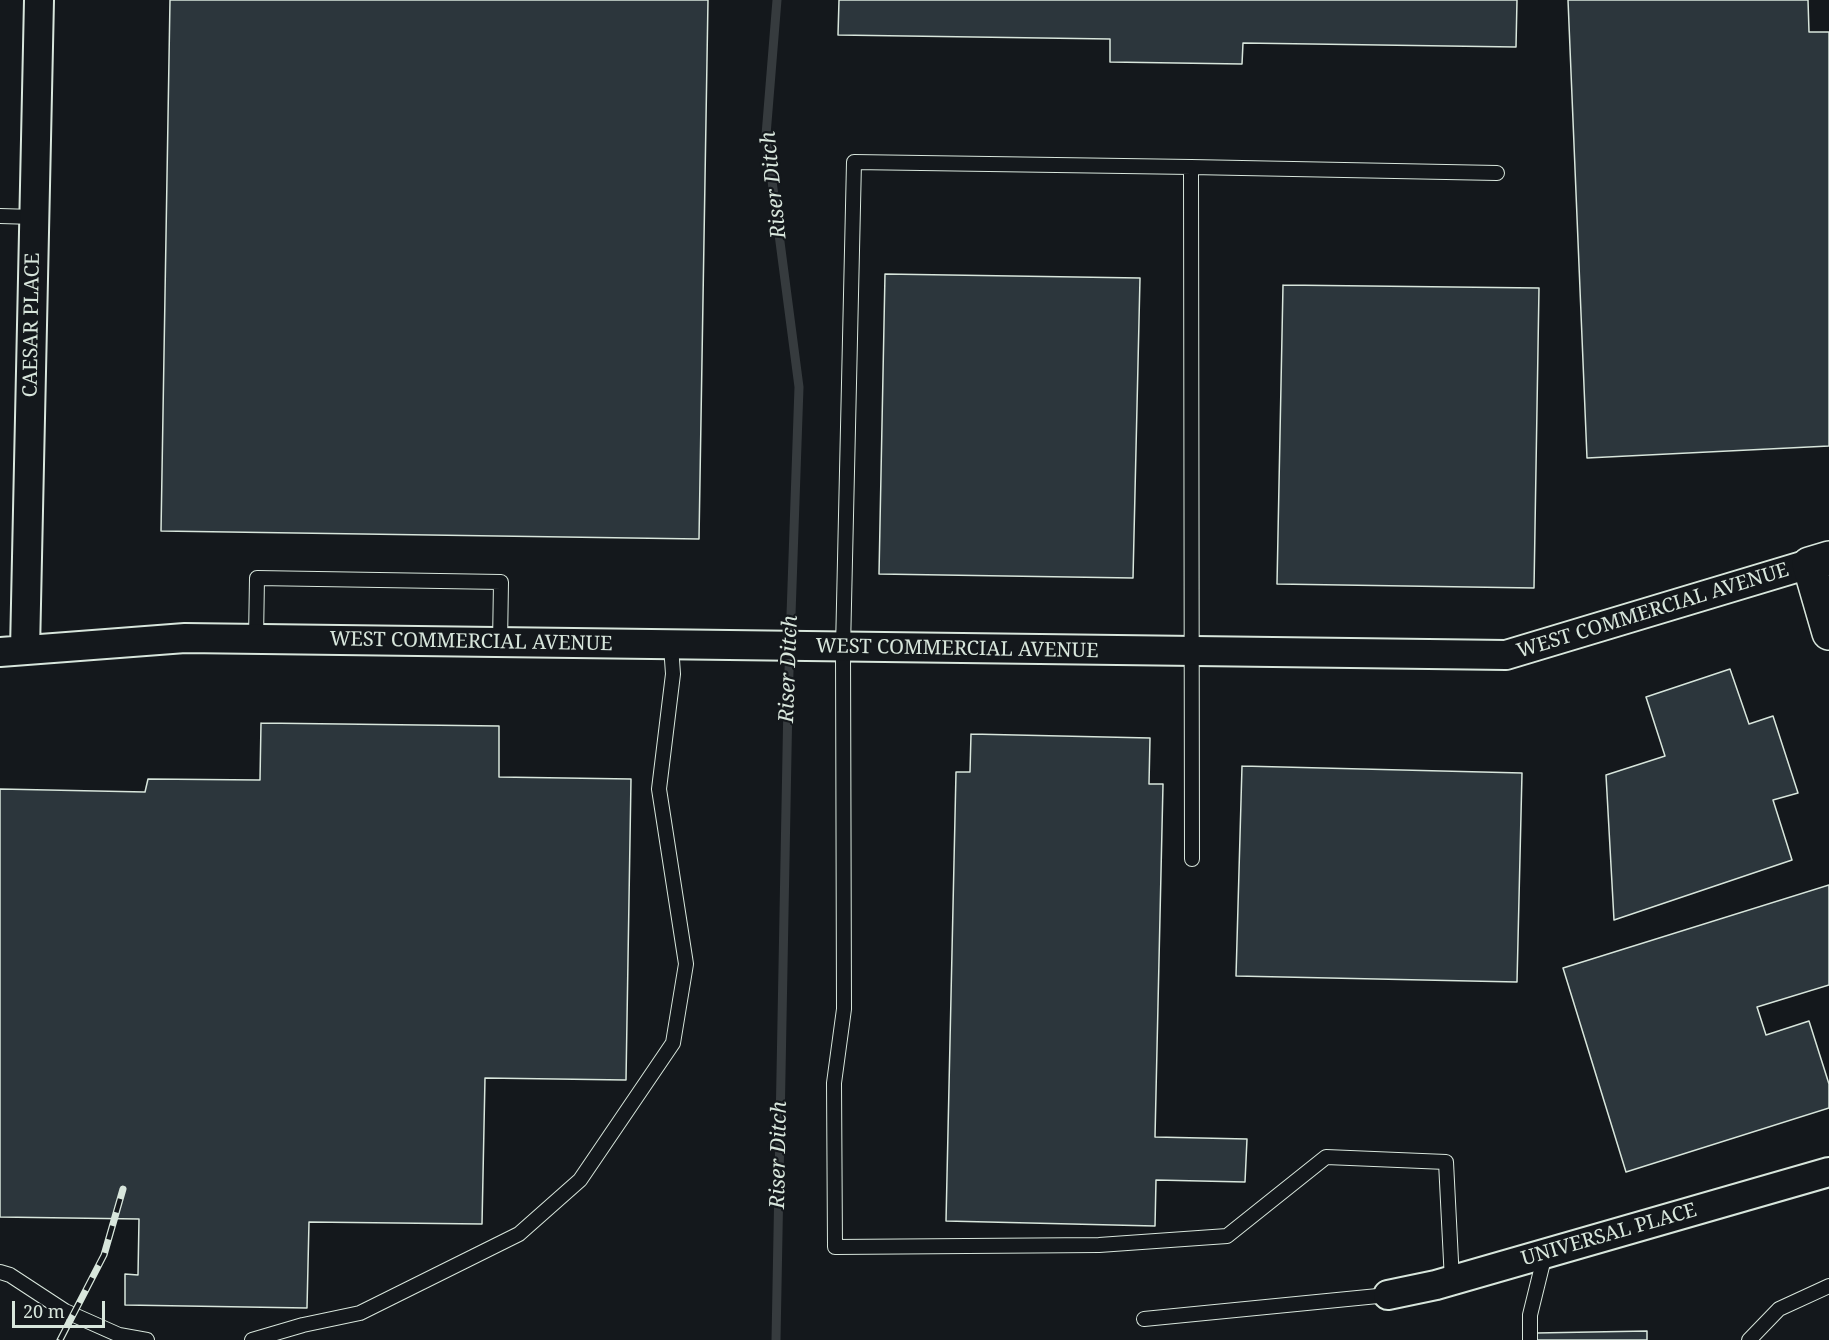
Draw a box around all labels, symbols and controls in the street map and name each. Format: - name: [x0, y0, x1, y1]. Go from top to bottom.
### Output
- water label: Riser Ditch: [756, 130, 792, 240]
- street label: CAESAR PLACE: [19, 252, 45, 398]
- street label: WEST COMMERCIAL AVENUE: [1514, 558, 1792, 664]
- water label: Riser Ditch: [775, 615, 803, 723]
- street label: WEST COMMERCIAL AVENUE: [329, 628, 613, 656]
- street label: WEST COMMERCIAL AVENUE: [815, 635, 1099, 663]
- water label: Riser Ditch: [765, 1101, 793, 1209]
- street label: UNIVERSAL PLACE: [1519, 1198, 1699, 1272]
- scale bar: [15, 1289, 108, 1327]
- text: 20 m: [23, 1299, 65, 1323]

